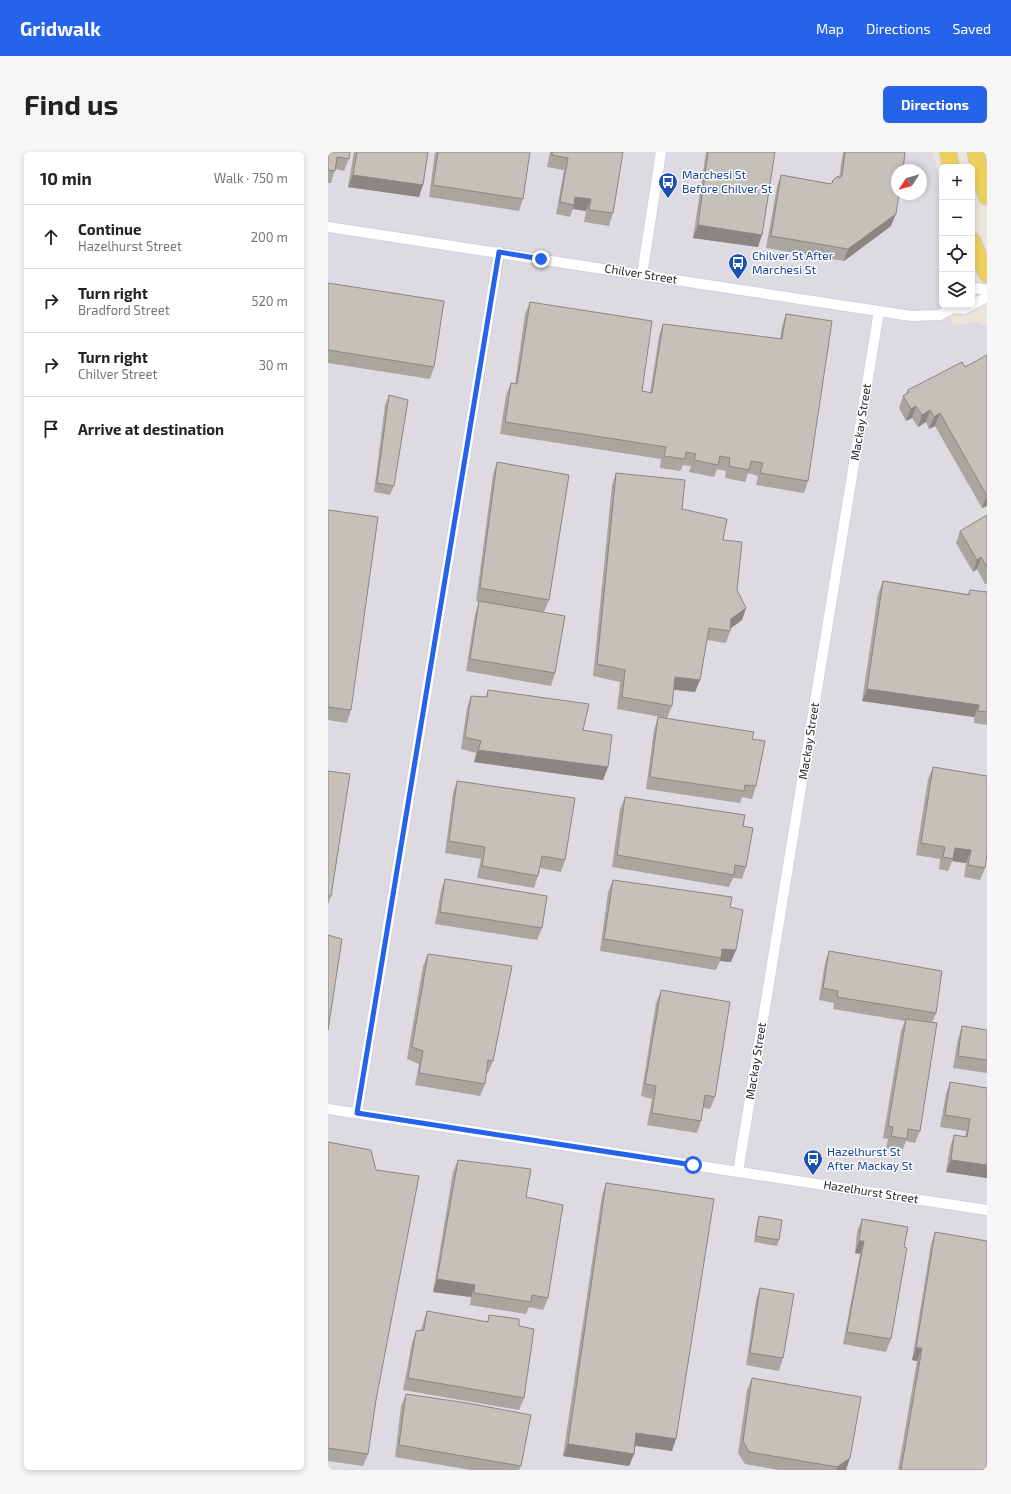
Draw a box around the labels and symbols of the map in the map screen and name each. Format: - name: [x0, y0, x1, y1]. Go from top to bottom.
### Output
- north arrow: [891, 164, 927, 200]
- place label: Marchesi St Before Chilver St: [682, 167, 773, 195]
- bus stop icon: Marchesi St Before Chilver St: [657, 171, 679, 199]
- place label: Chilver St After Marchesi St: [752, 248, 834, 276]
- route end: [532, 250, 550, 268]
- bus stop icon: Chilver St After Marchesi St: [727, 252, 749, 280]
- street label: Chilver Street: [604, 260, 679, 286]
- street label: Mackay Street: [847, 382, 873, 461]
- street label: Mackay Street: [795, 701, 821, 780]
- street label: Mackay Street: [742, 1021, 768, 1100]
- place label: Hazelhurst St After Mackay St: [827, 1144, 913, 1172]
- bus stop icon: Hazelhurst St After Mackay St: [802, 1148, 824, 1176]
- route start: [684, 1156, 702, 1174]
- street label: Hazelhurst Street: [823, 1177, 920, 1206]

